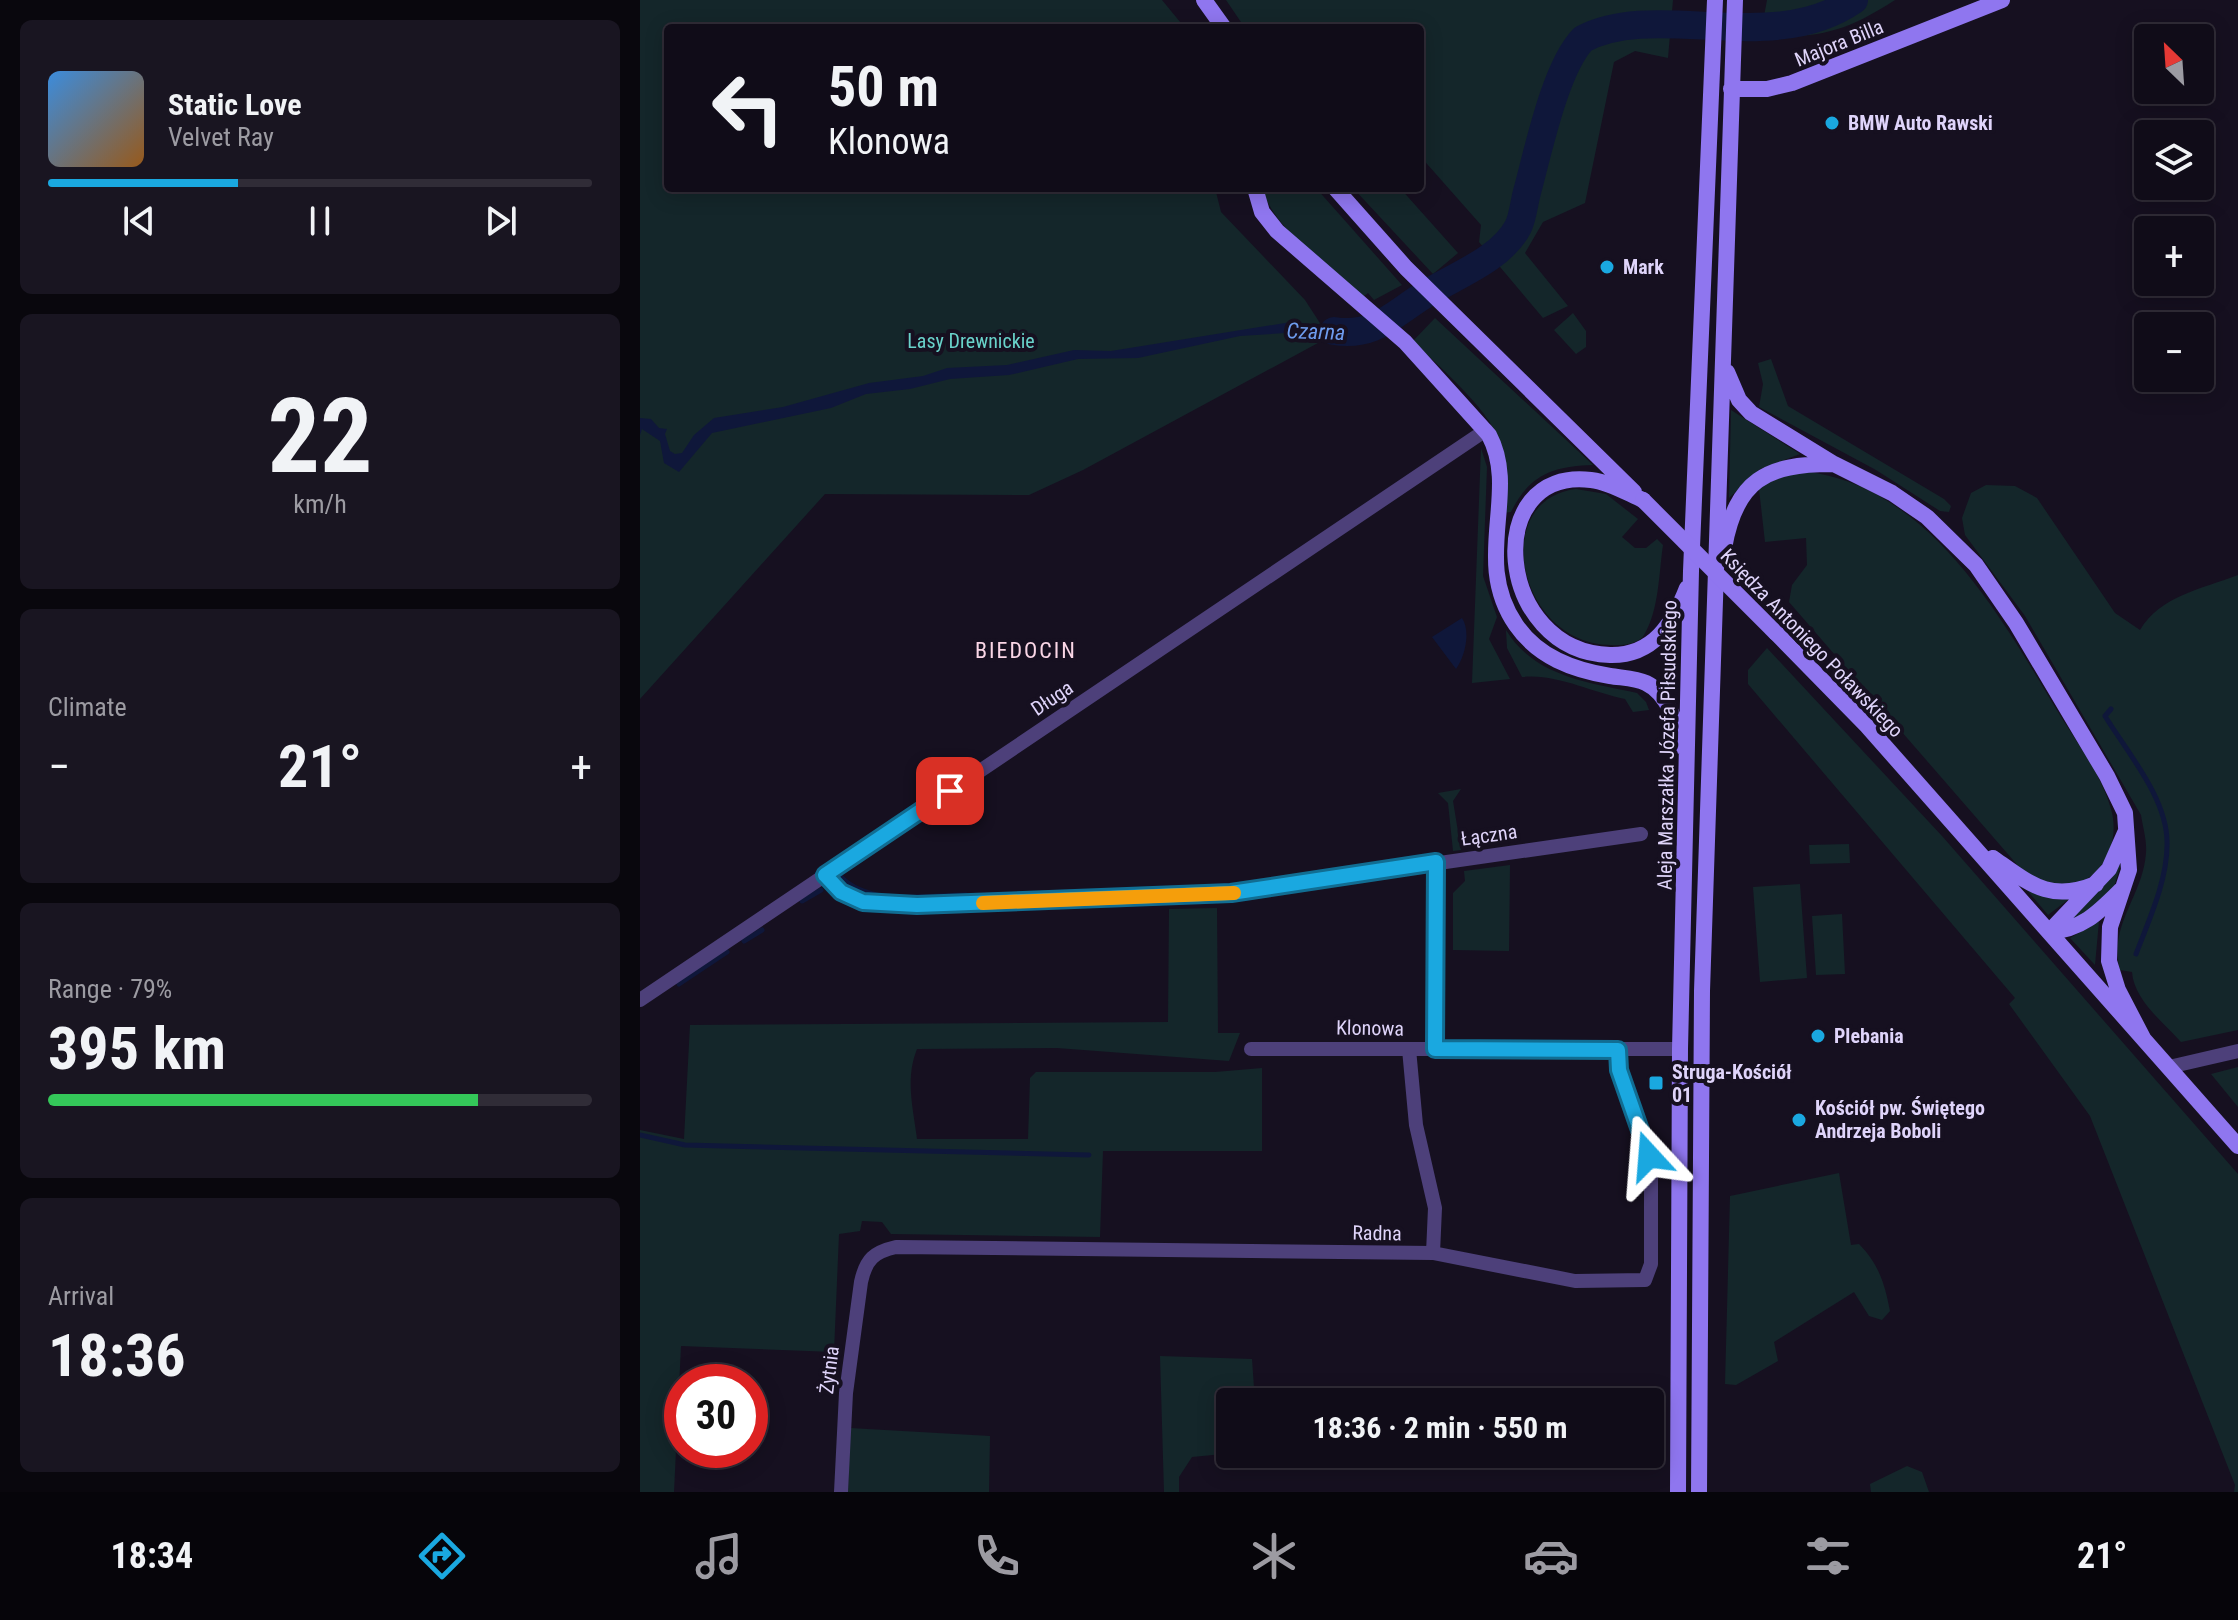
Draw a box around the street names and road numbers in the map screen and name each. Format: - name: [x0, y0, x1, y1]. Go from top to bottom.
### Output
- street label: Majora Billa: [1791, 14, 1887, 72]
- street label: Księdza Antoniego Poławskiego: [1716, 544, 1908, 742]
- street label: Aleja Marszałka Józefa Piłsudskiego: [1652, 600, 1682, 890]
- street label: Długa: [1026, 675, 1078, 721]
- street label: Łączna: [1459, 819, 1519, 851]
- street label: Klonowa: [1336, 1015, 1404, 1041]
- street label: Radna: [1352, 1221, 1402, 1245]
- street label: Żytnia: [814, 1345, 844, 1395]

